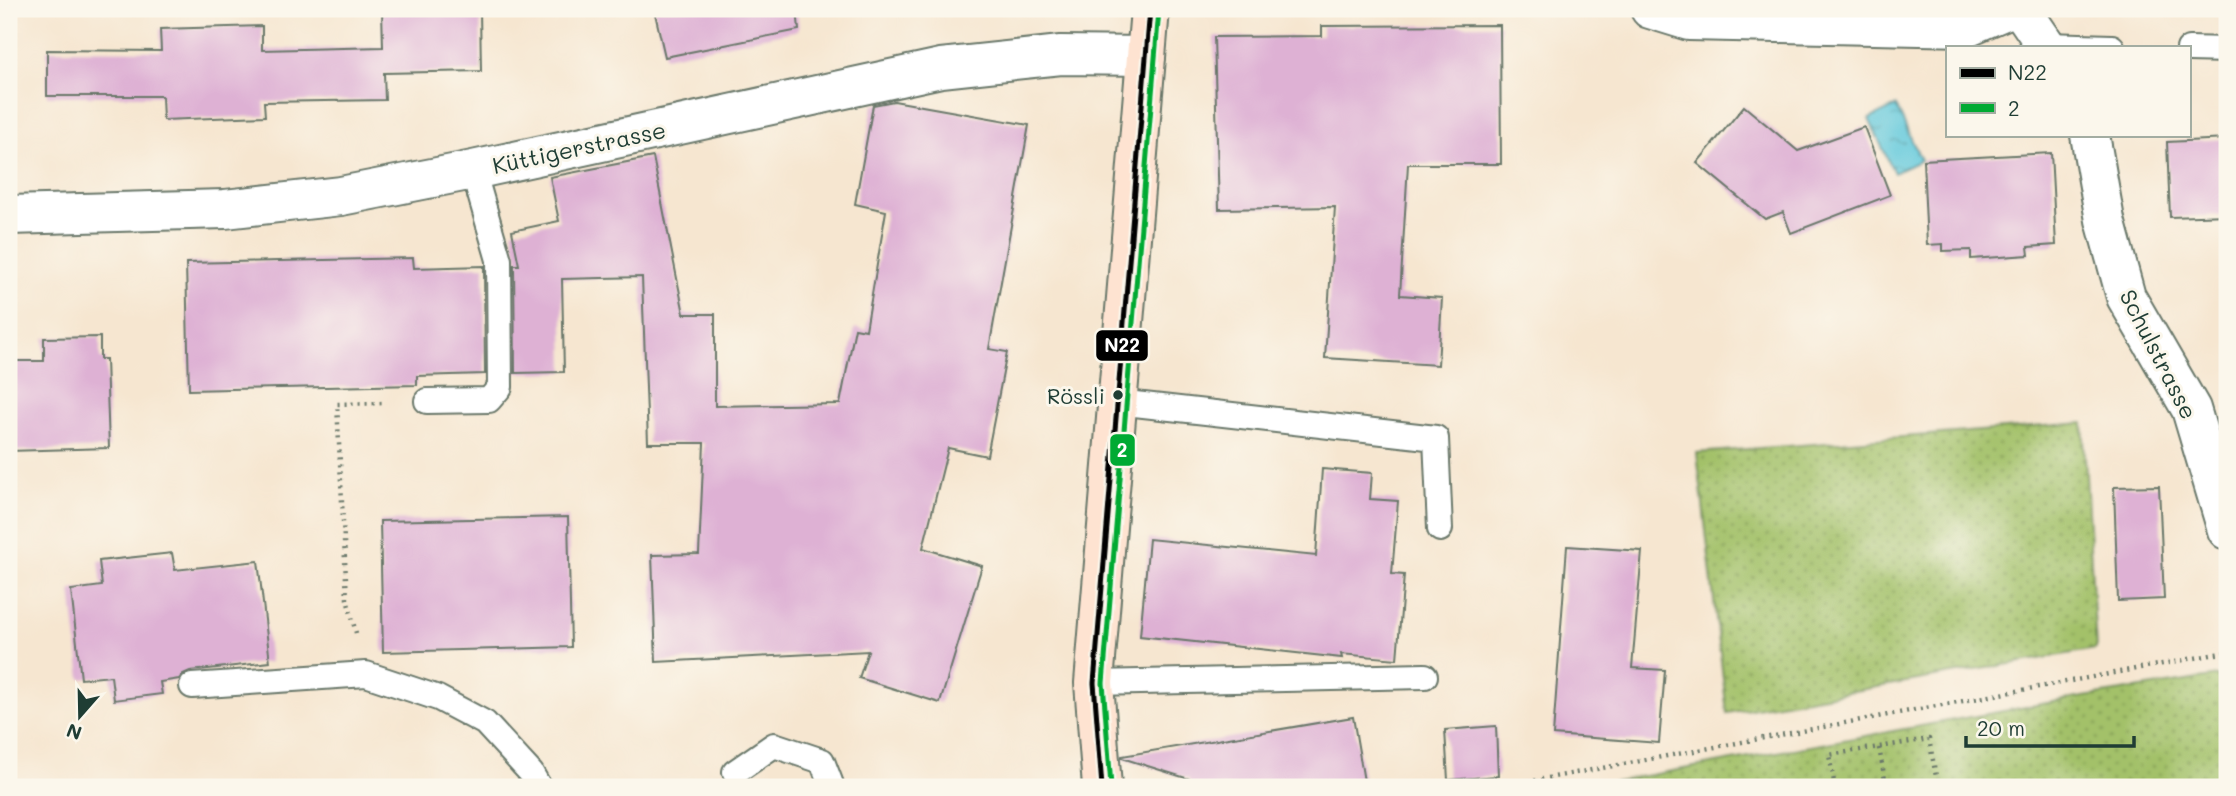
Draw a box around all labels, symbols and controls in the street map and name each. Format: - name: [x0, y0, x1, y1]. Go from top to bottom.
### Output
- legend: [1946, 46, 2190, 136]
- text: N22: [2008, 58, 2047, 85]
- text: 2: [2008, 94, 2020, 121]
- street label: Küttigerstrasse: [489, 114, 669, 180]
- street label: Schulstrasse: [2113, 284, 2205, 424]
- line badge: N22: [1095, 329, 1149, 362]
- text: N22: [1104, 332, 1140, 357]
- place label: Rössli: [1047, 382, 1105, 409]
- marker: Rössli: [1111, 388, 1125, 402]
- line badge: 2: [1109, 433, 1136, 467]
- text: 2: [1117, 437, 1127, 462]
- north arrow: [46, 680, 116, 750]
- scale bar: [1966, 705, 2134, 749]
- text: 20 m: [1977, 714, 2025, 741]
- text: N: [63, 718, 85, 747]

